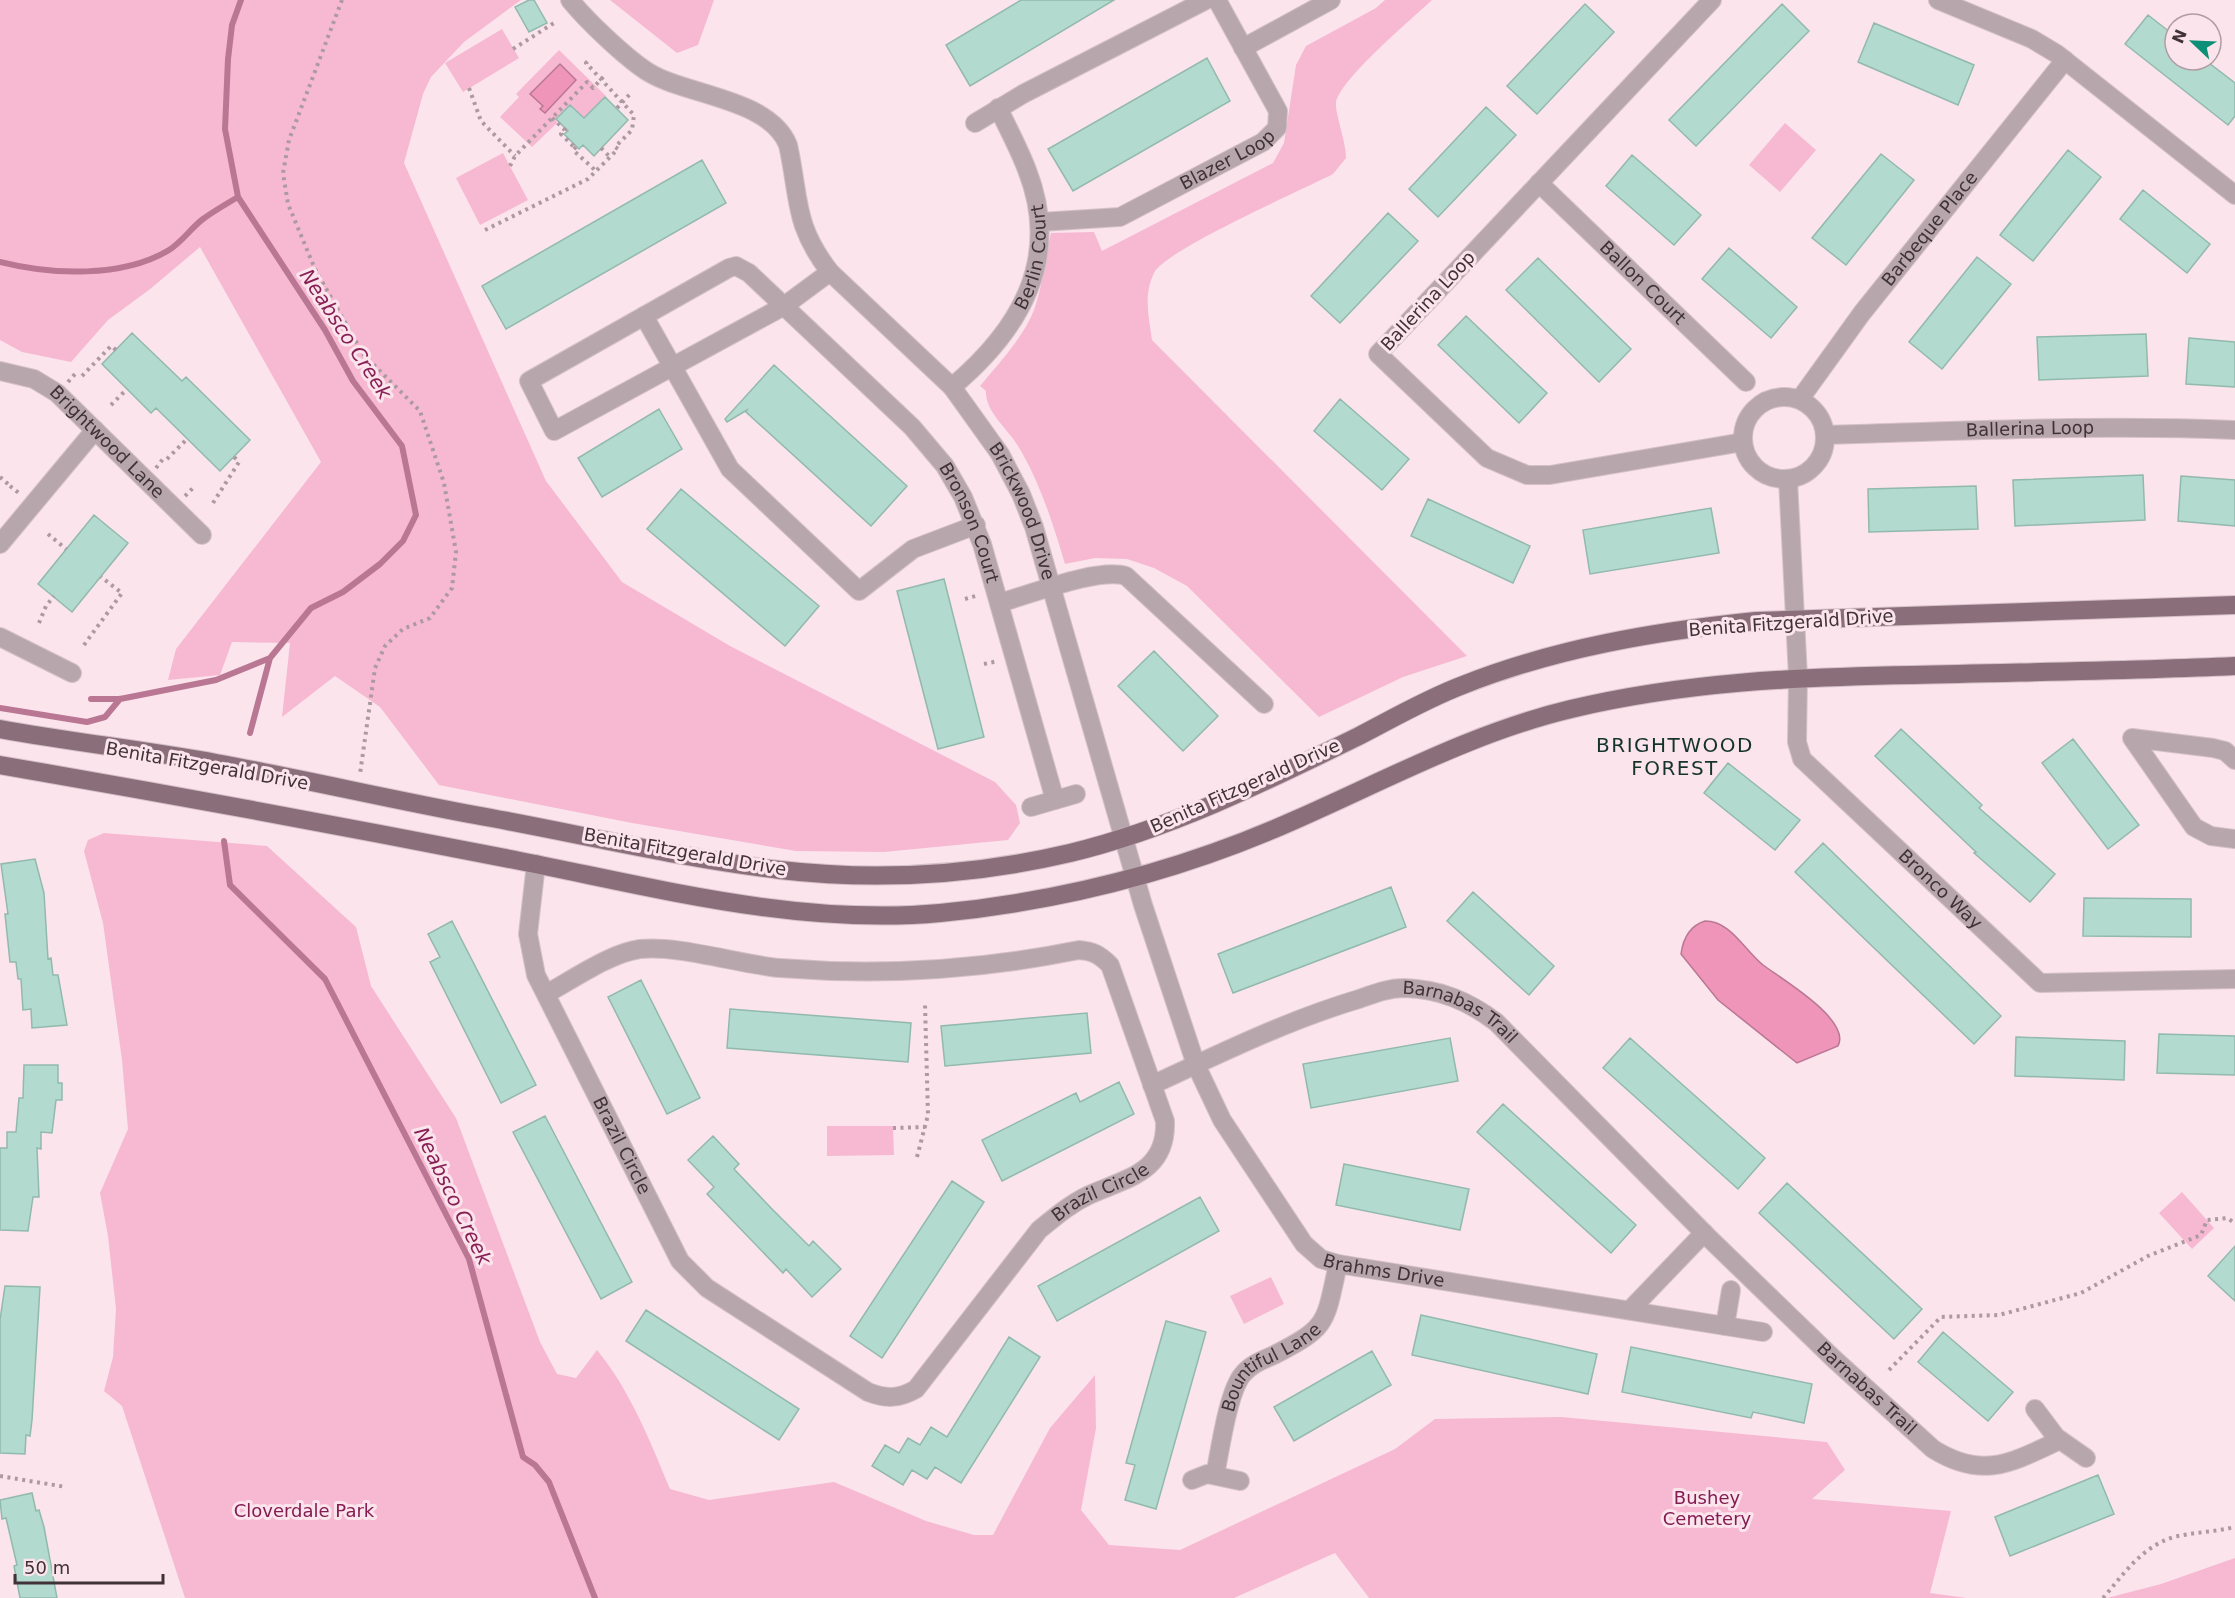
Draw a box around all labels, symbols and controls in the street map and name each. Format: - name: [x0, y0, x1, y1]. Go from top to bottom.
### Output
- north arrow: [2163, 12, 2223, 72]
- text: N: [2168, 26, 2191, 46]
- street label: Blazer Loop: [1176, 125, 1279, 194]
- street label: Barbeque Place: [1877, 167, 1981, 290]
- street label: Berlin Court: [1010, 203, 1050, 313]
- street label: Ballon Court: [1596, 236, 1690, 328]
- street label: Ballerina Loop: [1376, 247, 1479, 355]
- water label: Neabsco Creek: [295, 264, 398, 405]
- street label: Brightwood Lane: [46, 381, 169, 502]
- street label: Ballerina Loop: [1965, 417, 2094, 440]
- street label: Brickwood Drive: [985, 438, 1060, 582]
- street label: Bronson Court: [935, 458, 1004, 585]
- street label: Benita Fitzgerald Drive: [1688, 605, 1894, 640]
- district label: BRIGHTWOOD FOREST: [1596, 733, 1754, 780]
- street label: Benita Fitzgerald Drive: [1147, 734, 1343, 837]
- street label: Benita Fitzgerald Drive: [104, 737, 310, 794]
- street label: Benita Fitzgerald Drive: [582, 823, 788, 880]
- street label: Bronco Way: [1895, 845, 1987, 933]
- street label: Barnabas Trail: [1402, 977, 1522, 1048]
- street label: Brazil Circle: [589, 1093, 656, 1198]
- water label: Neabsco Creek: [409, 1123, 497, 1270]
- street label: Brazil Circle: [1047, 1158, 1153, 1226]
- street label: Brahms Drive: [1321, 1249, 1446, 1291]
- street label: Bountiful Lane: [1217, 1318, 1325, 1414]
- street label: Barnabas Trail: [1813, 1337, 1921, 1439]
- park label: Bushey Cemetery: [1663, 1487, 1752, 1529]
- park label: Cloverdale Park: [234, 1500, 375, 1521]
- scale bar: [15, 1547, 164, 1585]
- text: 50 m: [24, 1557, 70, 1578]

